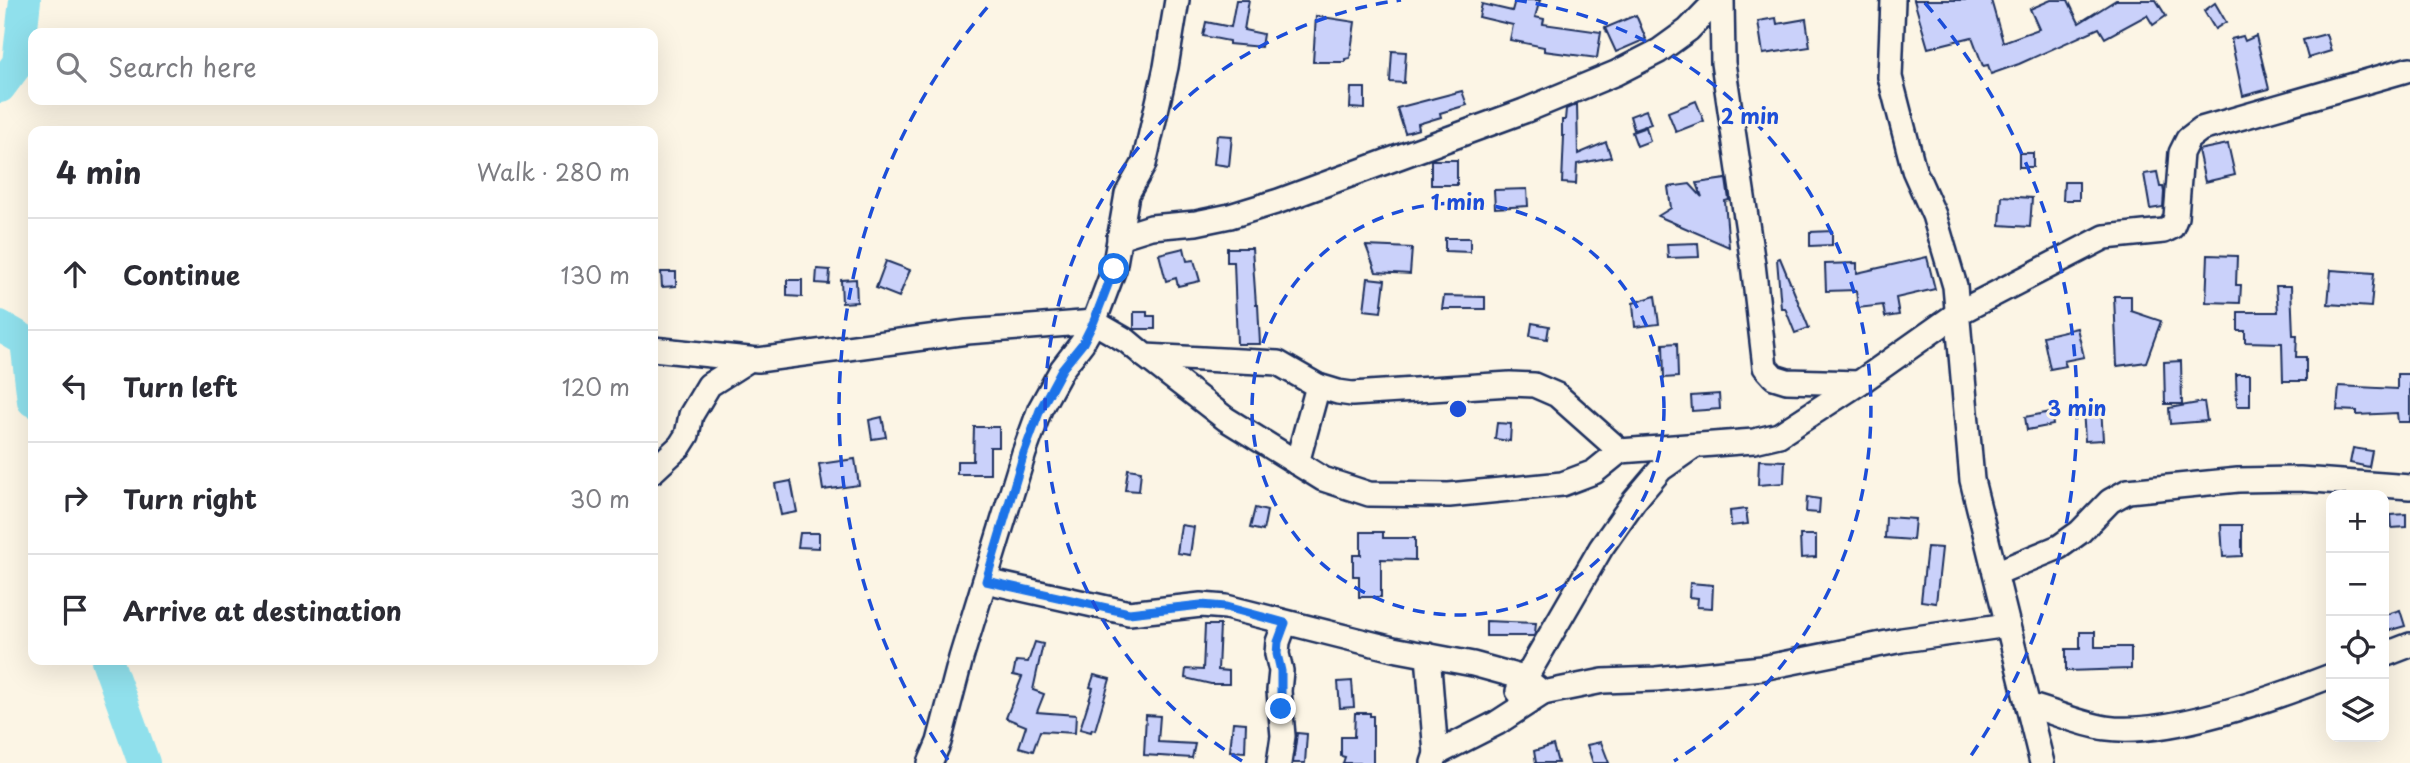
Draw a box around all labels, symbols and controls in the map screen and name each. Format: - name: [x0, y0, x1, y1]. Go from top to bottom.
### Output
- search box: [28, 28, 658, 105]
- text: Search here: [108, 47, 257, 86]
- icon: search: [52, 48, 90, 86]
- text: 2 min: [1721, 99, 1779, 131]
- text: 4 min: [56, 149, 142, 194]
- text: Walk · 280 m: [477, 154, 630, 189]
- text: 1 min: [1431, 185, 1485, 217]
- route start: [1098, 253, 1129, 284]
- icon: ahead: [56, 255, 94, 293]
- text: Continue: [123, 255, 240, 294]
- text: 130 m: [560, 257, 630, 292]
- icon: left: [56, 367, 94, 405]
- text: Turn left: [123, 367, 238, 406]
- text: 120 m: [562, 369, 630, 404]
- text: 3 min: [2047, 391, 2107, 423]
- centre of rings: [1446, 397, 1470, 421]
- icon: right: [56, 479, 94, 517]
- text: Turn right: [123, 479, 257, 518]
- text: 30 m: [569, 481, 630, 516]
- map controls: [2326, 490, 2389, 742]
- button: +: [2326, 490, 2389, 553]
- button: −: [2326, 553, 2389, 616]
- icon: arrive: [56, 591, 94, 629]
- text: Arrive at destination: [123, 591, 402, 630]
- button: locate: [2326, 616, 2389, 679]
- button: layers: [2326, 679, 2389, 742]
- route end: [1265, 693, 1296, 724]

